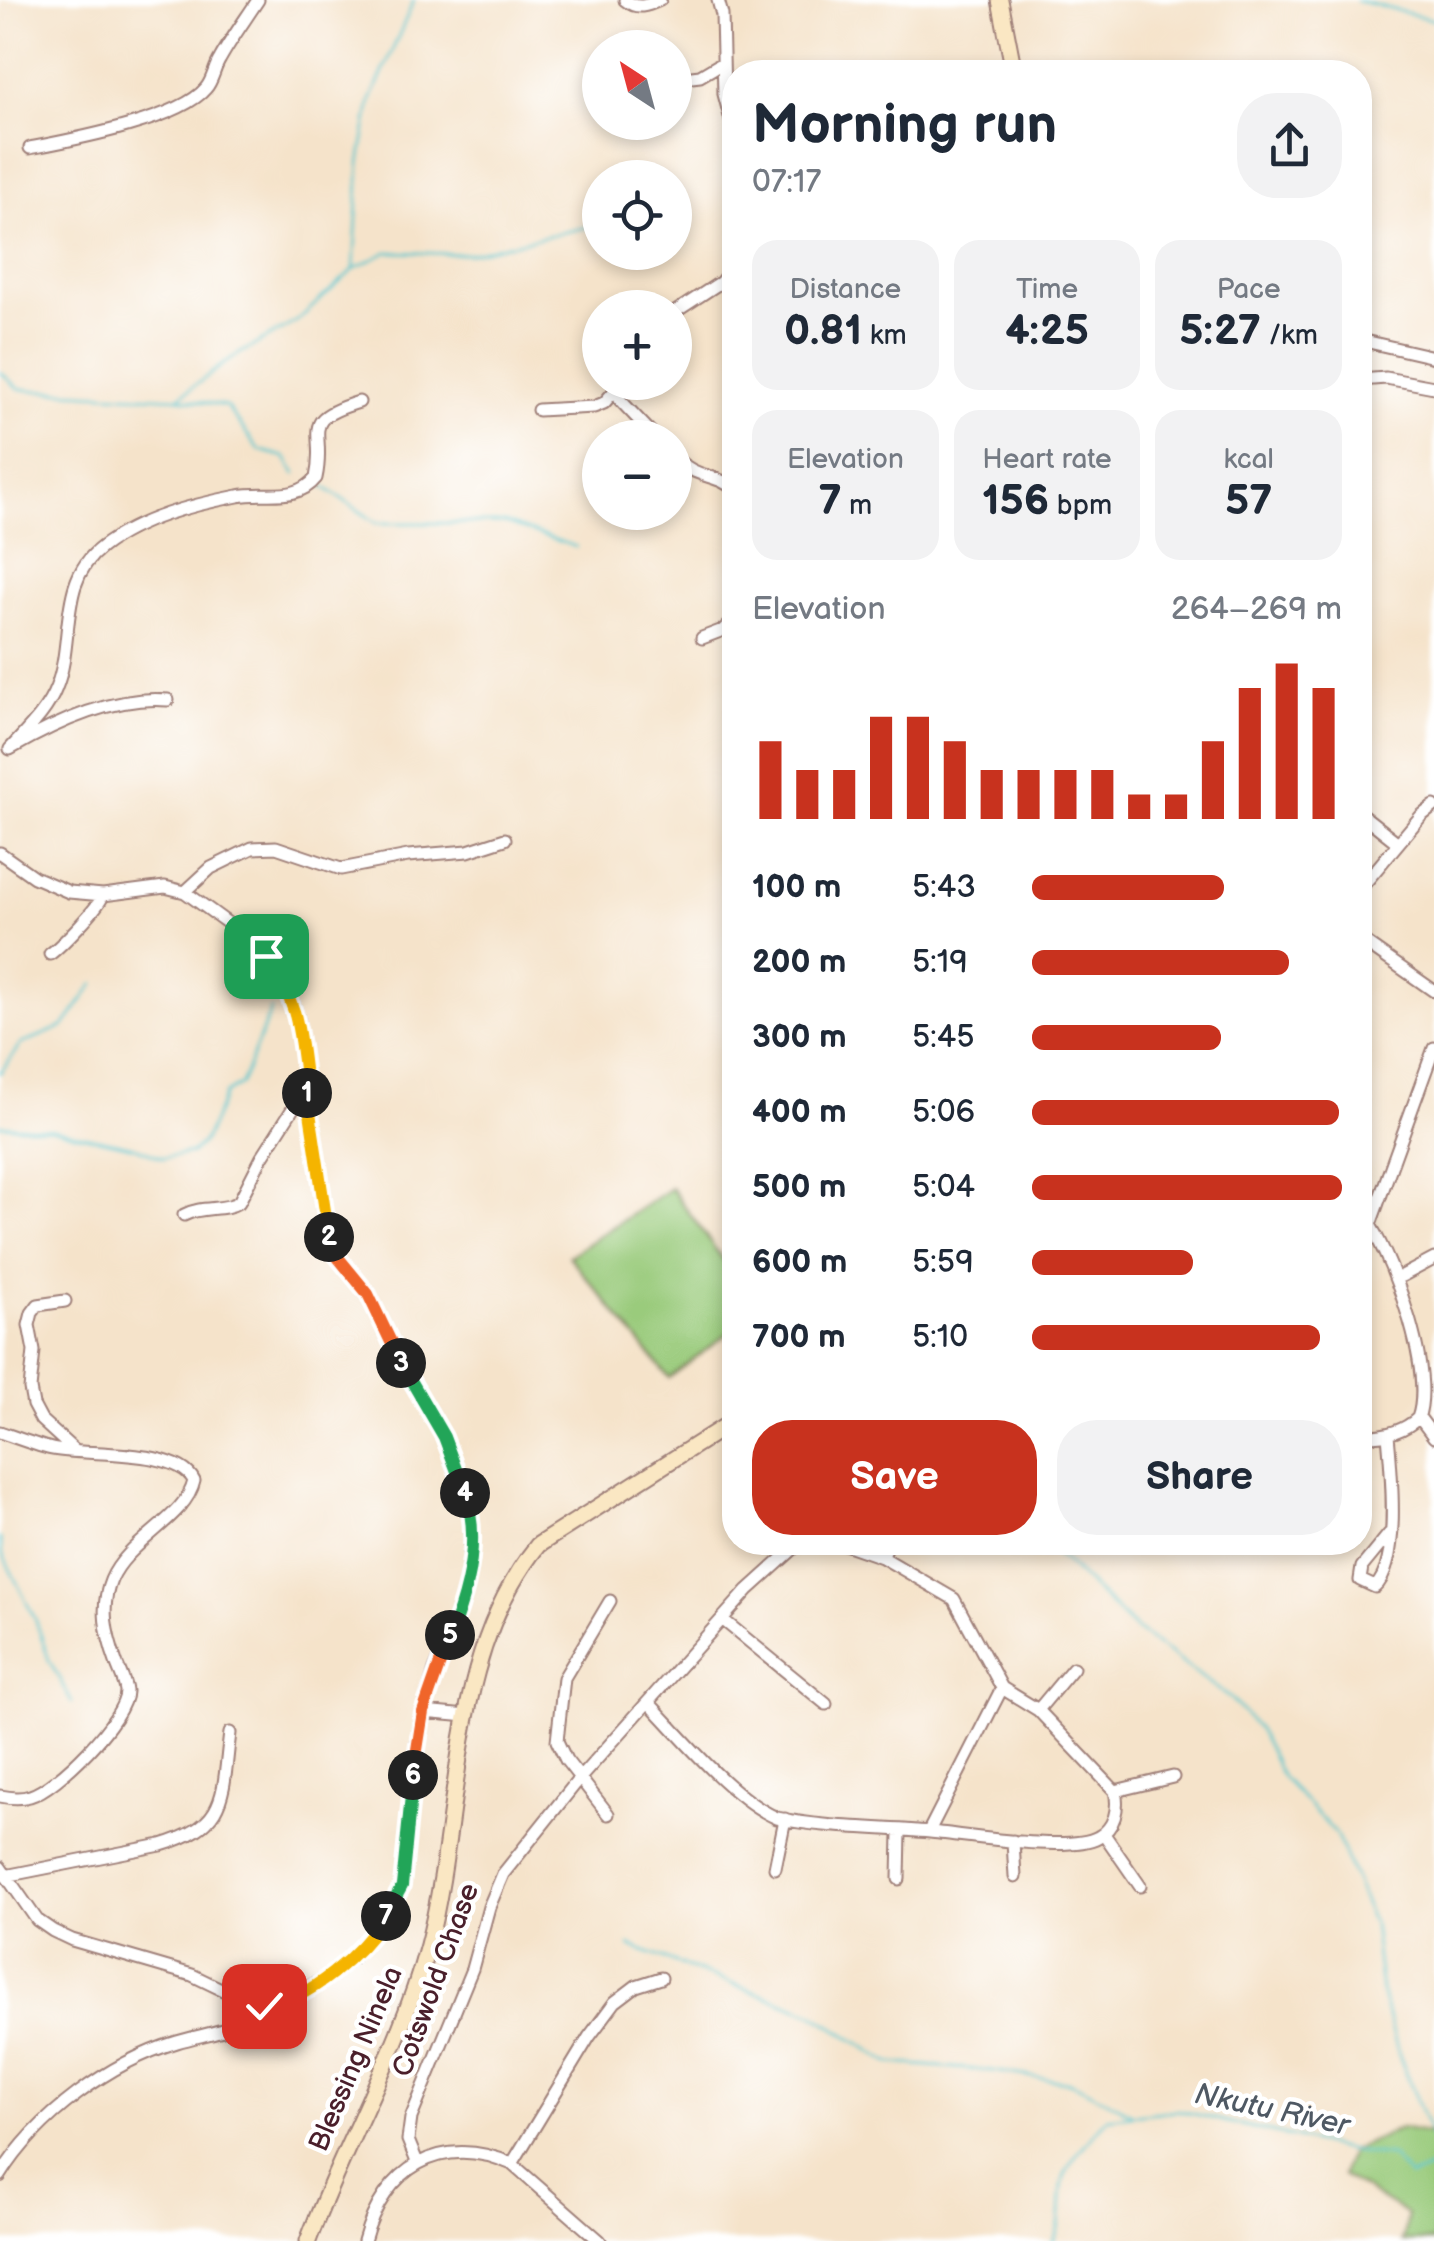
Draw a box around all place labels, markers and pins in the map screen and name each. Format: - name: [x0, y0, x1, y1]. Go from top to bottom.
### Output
- pin: [224, 914, 309, 999]
- pin: 1: [282, 1068, 332, 1118]
- pin: 2: [304, 1212, 354, 1262]
- pin: 3: [376, 1338, 426, 1388]
- pin: 4: [440, 1468, 490, 1518]
- pin: 5: [425, 1610, 475, 1660]
- pin: 6: [388, 1750, 438, 1800]
- pin: 7: [361, 1891, 411, 1941]
- pin: [222, 1964, 307, 2049]

